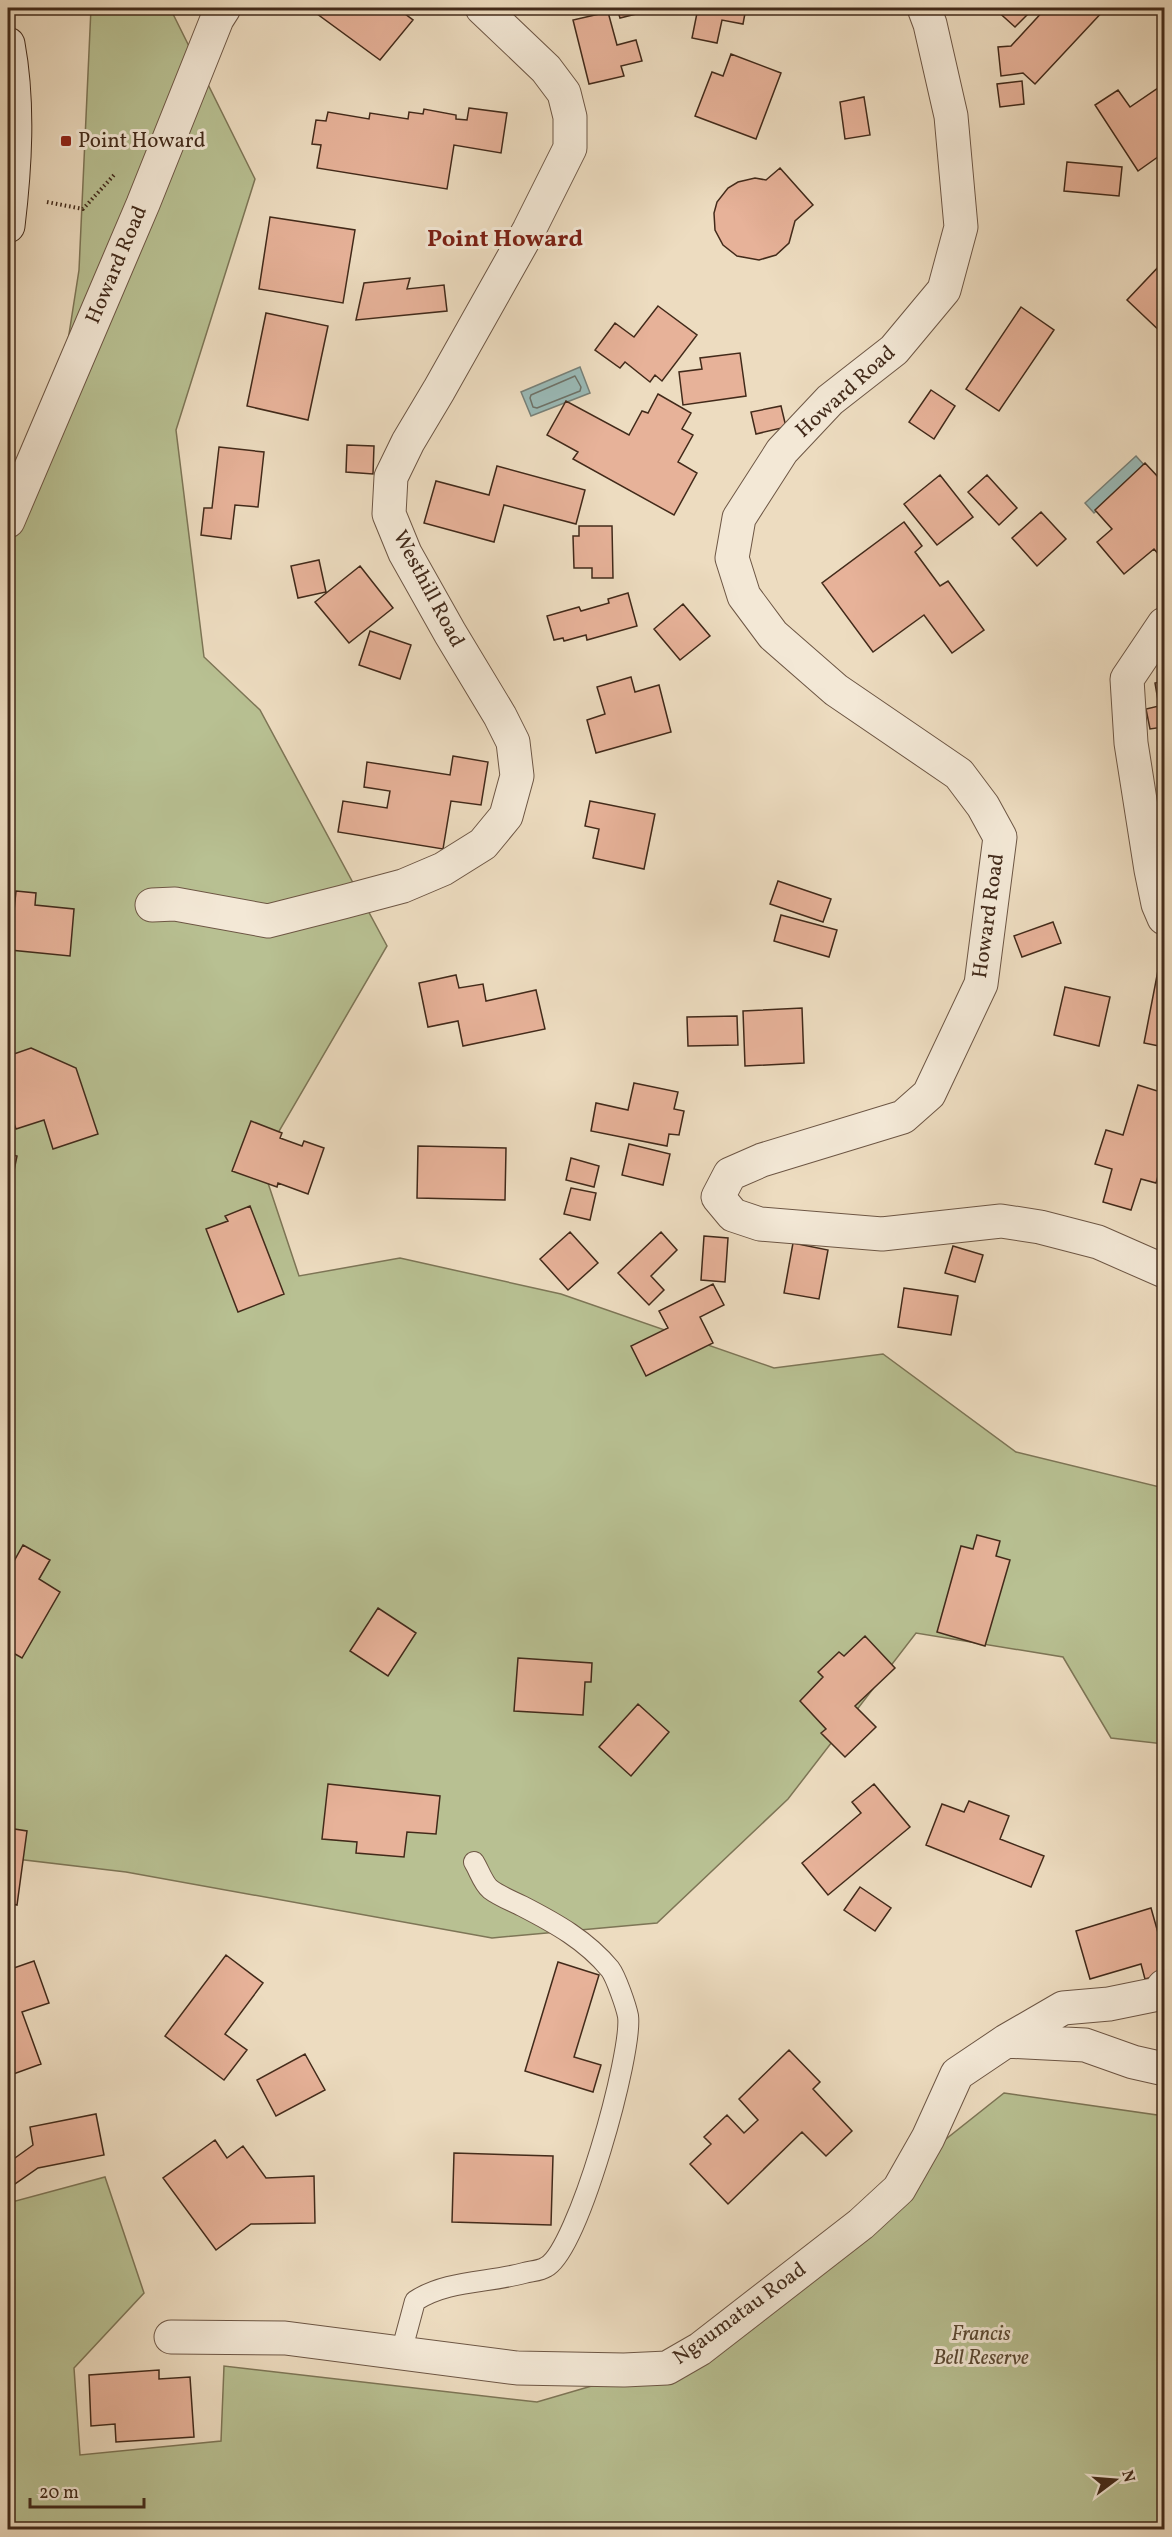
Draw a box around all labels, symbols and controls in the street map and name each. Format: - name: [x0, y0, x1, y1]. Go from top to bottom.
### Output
- place label: Point Howard: [78, 127, 206, 156]
- marker: Point Howard: [59, 134, 73, 148]
- street label: Howard Road: [79, 201, 155, 329]
- district label: Point Howard: [427, 223, 583, 257]
- street label: Howard Road: [790, 339, 902, 445]
- street label: Westhill Road: [385, 525, 471, 653]
- street label: Howard Road: [966, 852, 1012, 980]
- street label: Ngaumatau Road: [667, 2256, 813, 2372]
- park label: Francis Bell Reserve: [933, 2320, 1029, 2373]
- north arrow: [1085, 2450, 1145, 2510]
- text: N: [1115, 2468, 1140, 2485]
- scale bar: [30, 2471, 144, 2509]
- text: 20 m: [39, 2481, 79, 2506]

